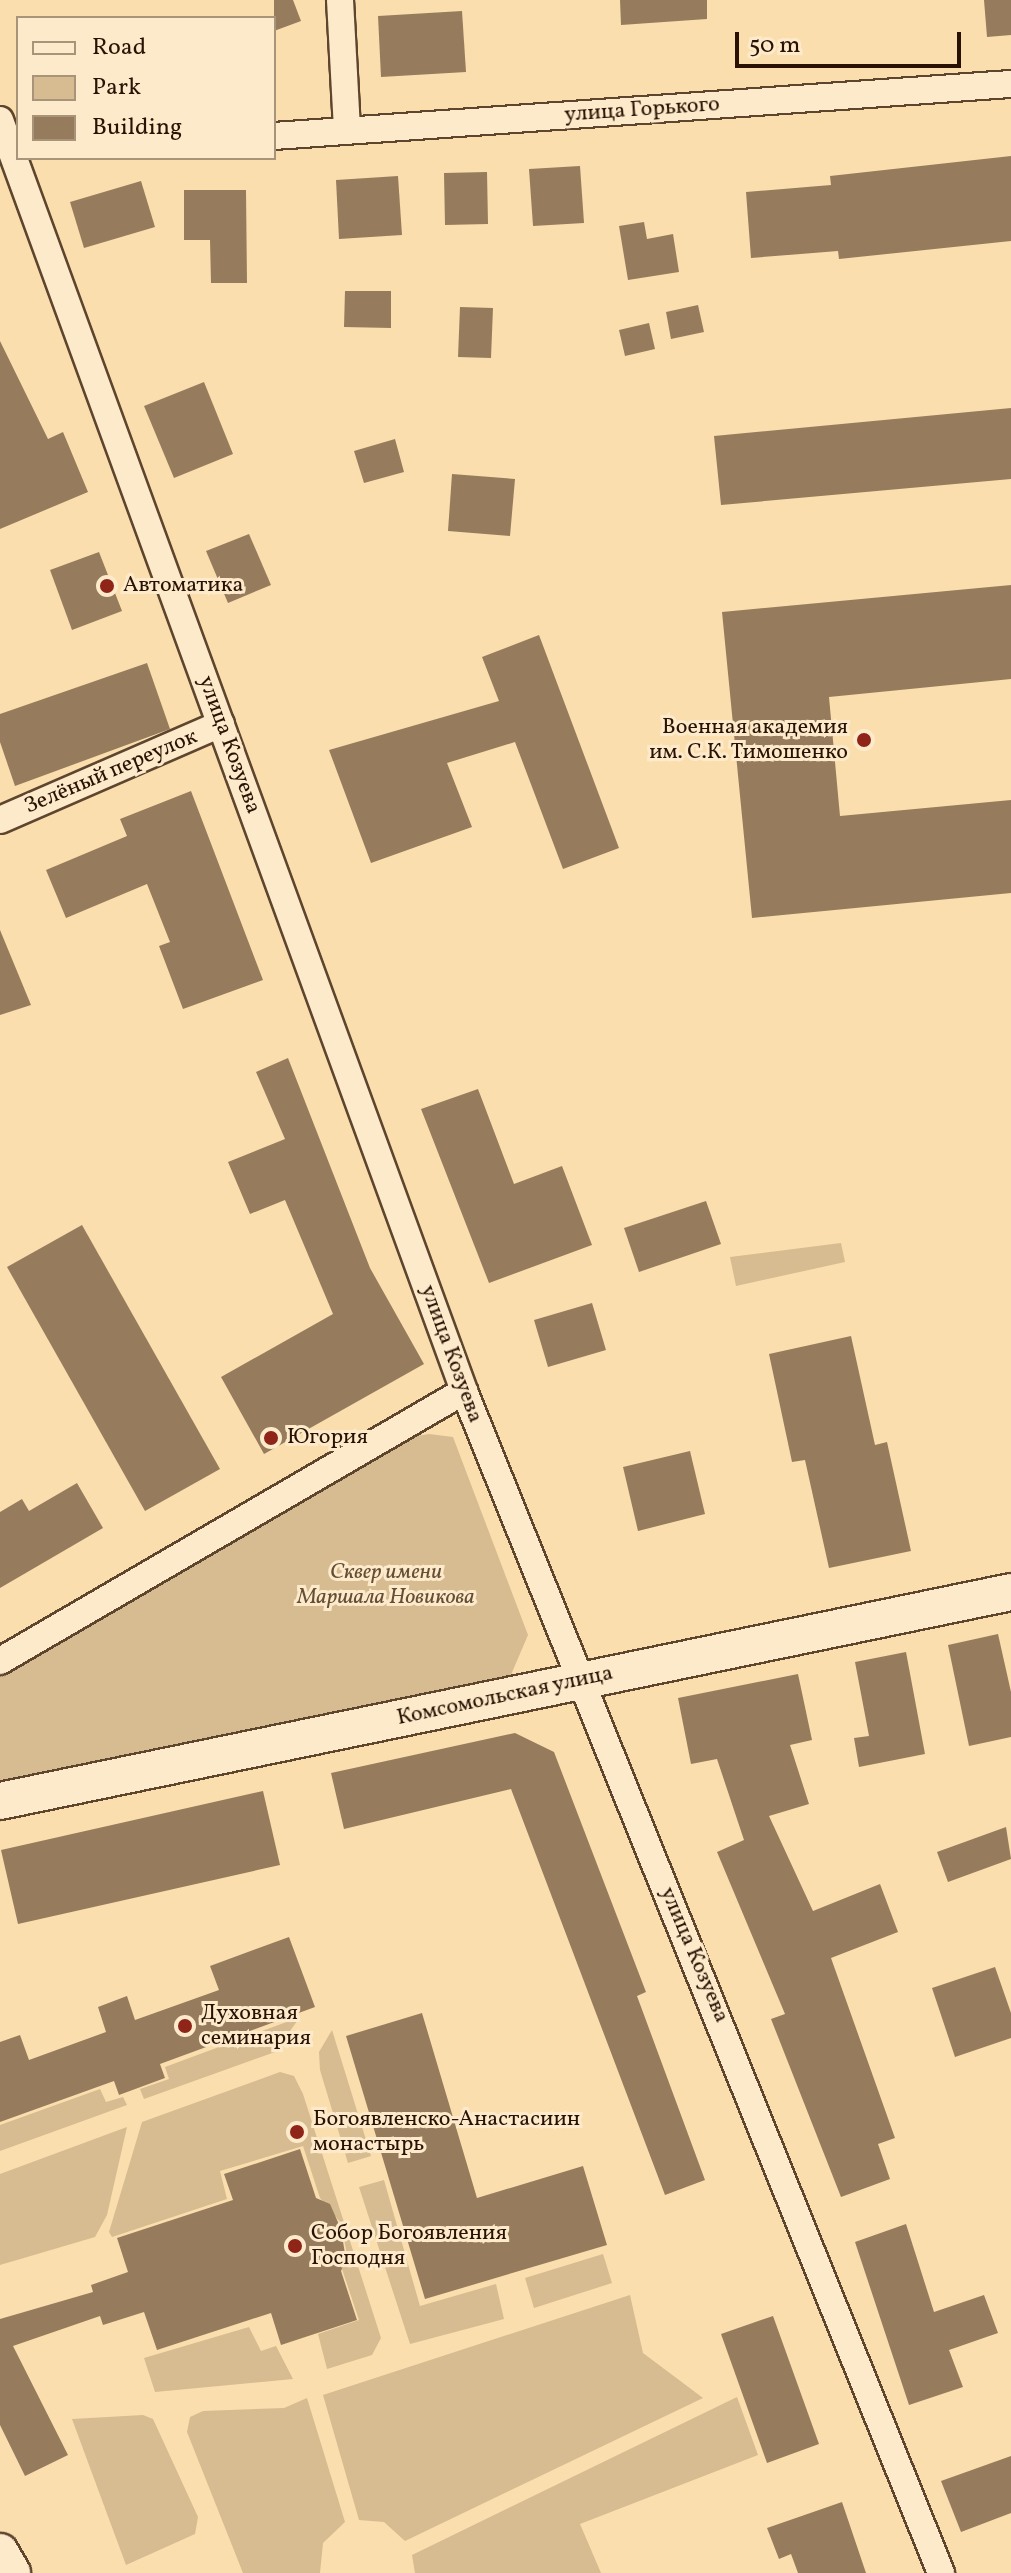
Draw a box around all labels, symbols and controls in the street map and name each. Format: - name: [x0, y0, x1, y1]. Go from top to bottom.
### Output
- legend: [16, 16, 276, 160]
- scale bar: [739, 16, 965, 66]
- text: 50 m: [749, 29, 801, 63]
- text: Road: [92, 31, 146, 65]
- text: Park: [92, 71, 141, 105]
- street label: улица Горького: [563, 91, 721, 129]
- text: Building: [92, 111, 182, 145]
- place label: Автоматика: [123, 573, 243, 599]
- marker: Автоматика: [98, 577, 116, 595]
- street label: улица Козуева: [192, 673, 266, 817]
- place label: Военная академия им. С.К. Тимошенко: [649, 714, 848, 766]
- street label: Зелёный переулок: [21, 724, 201, 820]
- marker: Военная академия им. С.К. Тимошенко: [855, 731, 873, 749]
- street label: улица Козуева: [414, 1282, 488, 1426]
- place label: Югория: [287, 1425, 368, 1451]
- marker: Югория: [262, 1429, 280, 1447]
- park label: Сквер имени Маршала Новикова: [297, 1559, 475, 1610]
- street label: Комсомольская улица: [394, 1660, 616, 1732]
- street label: улица Козуева: [654, 1883, 734, 2027]
- place label: Духовная семинария: [201, 2000, 311, 2052]
- marker: Духовная семинария: [176, 2017, 194, 2035]
- place label: Богоявленско-Анастасиин монастырь: [313, 2106, 580, 2158]
- marker: Богоявленско-Анастасиин монастырь: [288, 2123, 306, 2141]
- place label: Собор Богоявления Господня: [311, 2220, 507, 2272]
- marker: Собор Богоявления Господня: [286, 2237, 304, 2255]

